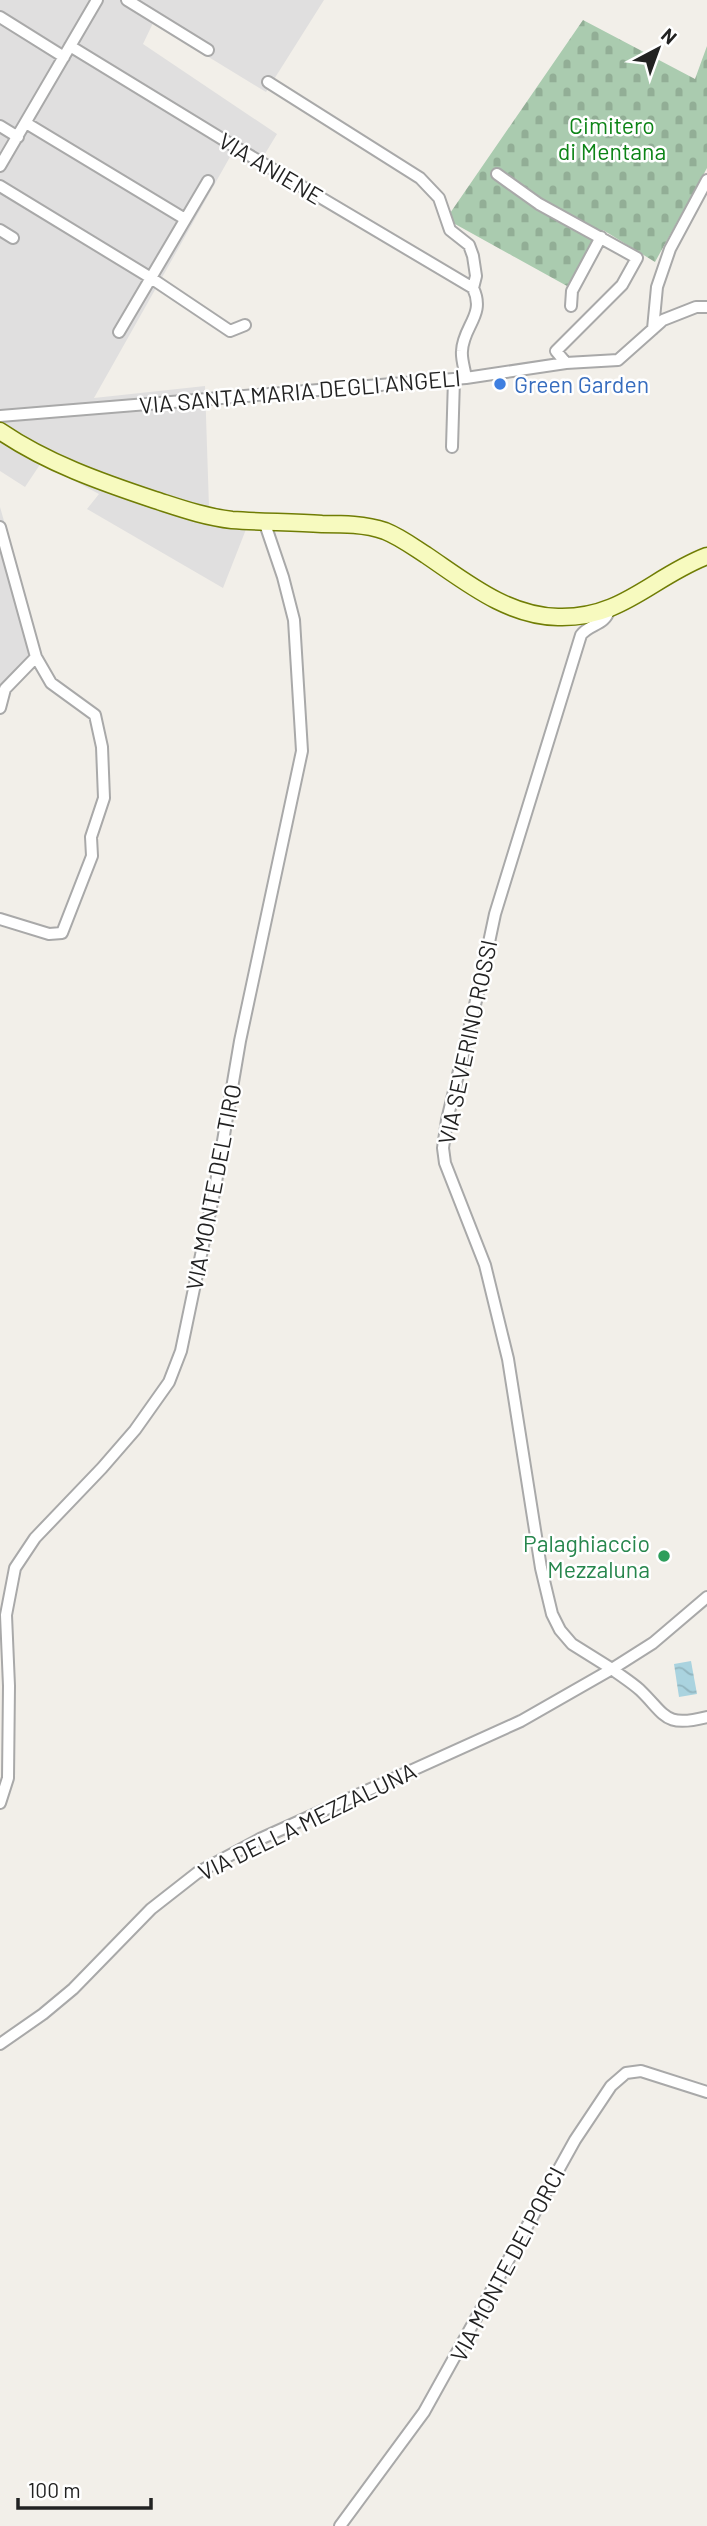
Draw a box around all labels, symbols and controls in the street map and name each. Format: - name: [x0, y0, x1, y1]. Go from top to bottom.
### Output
- north arrow: [623, 14, 693, 84]
- text: N: [657, 23, 682, 49]
- park label: Cimitero di Mentana: [558, 111, 666, 165]
- street label: VIA ANIENE: [214, 126, 328, 210]
- street label: VIA SANTA MARIA DEGLI ANGELI: [138, 363, 462, 419]
- place label: Green Garden: [514, 370, 649, 398]
- marker: Green Garden: [492, 376, 508, 392]
- street label: VIA SEVERINO ROSSI: [432, 937, 502, 1147]
- street label: VIA MONTE DEL TIRO: [179, 1082, 247, 1292]
- place label: Palaghiaccio Mezzaluna: [523, 1529, 650, 1583]
- marker: Palaghiaccio Mezzaluna: [656, 1548, 672, 1564]
- street label: VIA DELLA MEZZALUNA: [193, 1756, 421, 1886]
- street label: VIA MONTE DEI PORCI: [444, 2162, 570, 2366]
- scale bar: [18, 2466, 150, 2510]
- text: 100 m: [28, 2477, 81, 2502]

